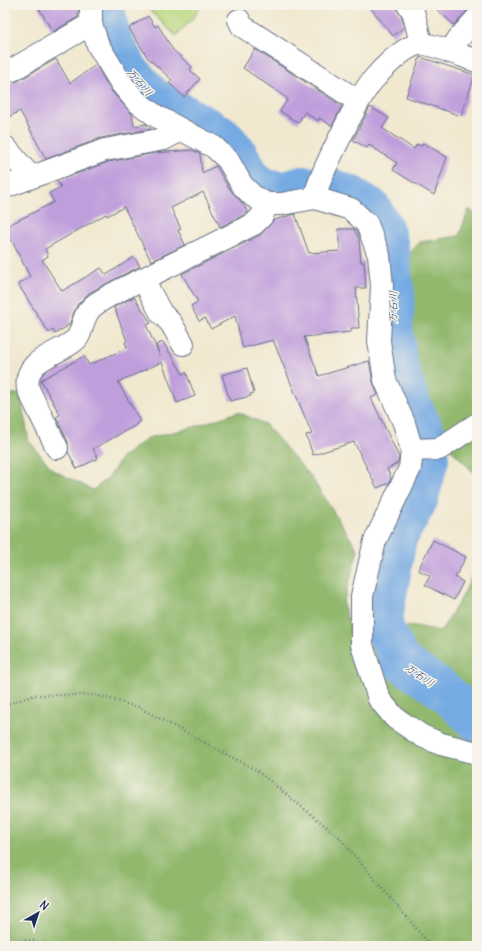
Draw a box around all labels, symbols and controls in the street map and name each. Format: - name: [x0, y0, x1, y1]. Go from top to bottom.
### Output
- water label: 万石川: [124, 65, 156, 99]
- water label: 万石川: [386, 290, 400, 324]
- water label: 万石川: [402, 660, 438, 690]
- north arrow: [18, 893, 58, 933]
- text: N: [37, 897, 52, 913]

